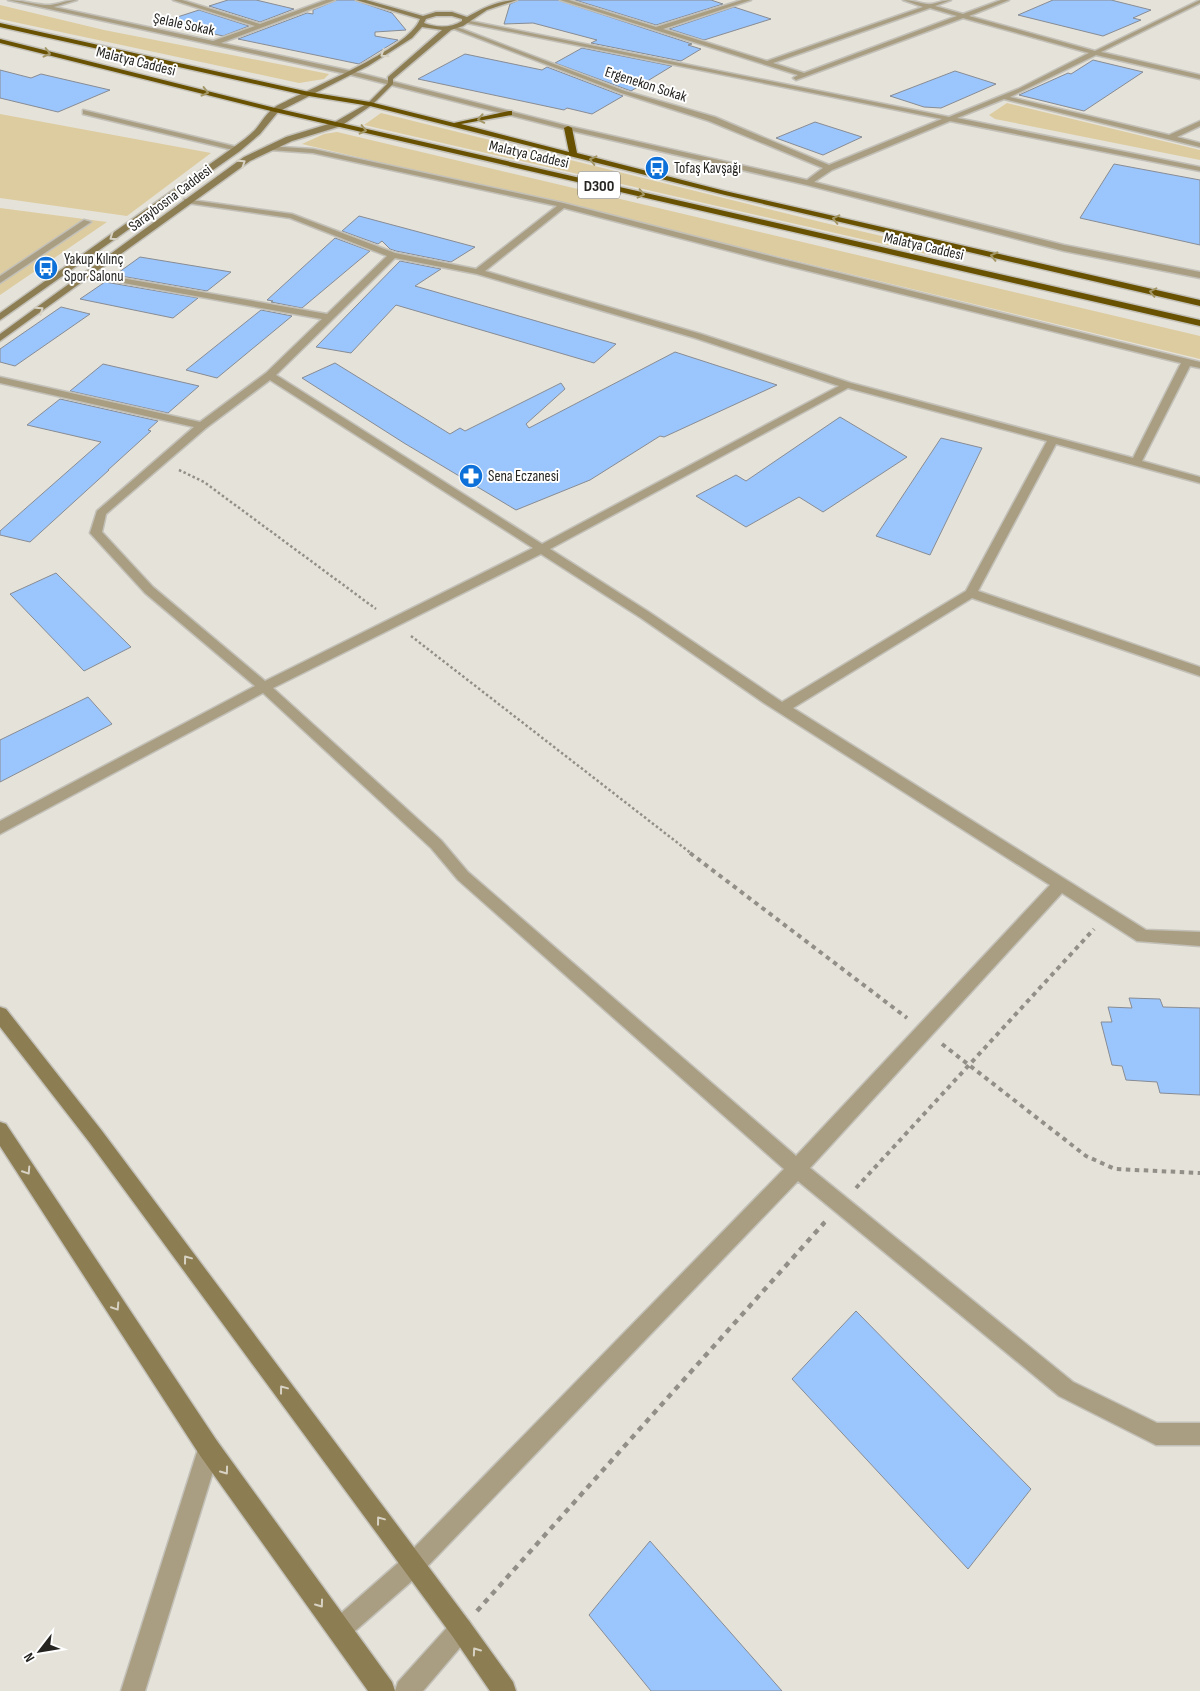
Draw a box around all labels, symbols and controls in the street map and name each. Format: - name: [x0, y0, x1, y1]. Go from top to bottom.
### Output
- street label: Şelale Sokak: [152, 9, 217, 40]
- street label: Malatya Caddesi: [94, 42, 178, 81]
- one-way arrow: [43, 47, 52, 58]
- one-way arrow: [380, 48, 389, 57]
- street label: Ergenekon Sokak: [603, 62, 689, 107]
- one-way arrow: [200, 87, 208, 97]
- one-way arrow: [477, 113, 486, 123]
- one-way arrow: [358, 124, 367, 135]
- street label: Malatya Caddesi: [487, 136, 571, 173]
- one-way arrow: [589, 155, 598, 166]
- bus stop icon: Tofaş Kavşağı: [644, 155, 670, 181]
- place label: Tofaş Kavşağı: [674, 159, 741, 178]
- one-way arrow: [236, 160, 246, 169]
- street label: Saraybosna Caddesi: [125, 161, 216, 236]
- road number: D300: [578, 172, 620, 198]
- one-way arrow: [636, 188, 645, 199]
- one-way arrow: [831, 214, 840, 225]
- street label: Malatya Caddesi: [882, 228, 966, 265]
- one-way arrow: [110, 231, 119, 240]
- place label: Yakup Kılınç Spor Salonu: [64, 250, 123, 286]
- one-way arrow: [990, 251, 999, 262]
- bus stop icon: Yakup Kılınç Spor Salonu: [33, 255, 59, 281]
- one-way arrow: [1148, 287, 1157, 298]
- one-way arrow: [34, 307, 43, 315]
- pharmacy icon: Sena Eczanesi: [458, 463, 484, 489]
- place label: Sena Eczanesi: [488, 467, 559, 486]
- one-way arrow: [21, 1165, 30, 1175]
- one-way arrow: [184, 1256, 192, 1265]
- one-way arrow: [110, 1301, 119, 1311]
- one-way arrow: [280, 1385, 289, 1395]
- one-way arrow: [219, 1466, 228, 1475]
- one-way arrow: [377, 1516, 386, 1526]
- one-way arrow: [314, 1598, 323, 1607]
- north arrow: [15, 1626, 65, 1676]
- one-way arrow: [473, 1647, 482, 1657]
- text: N: [20, 1650, 38, 1665]

